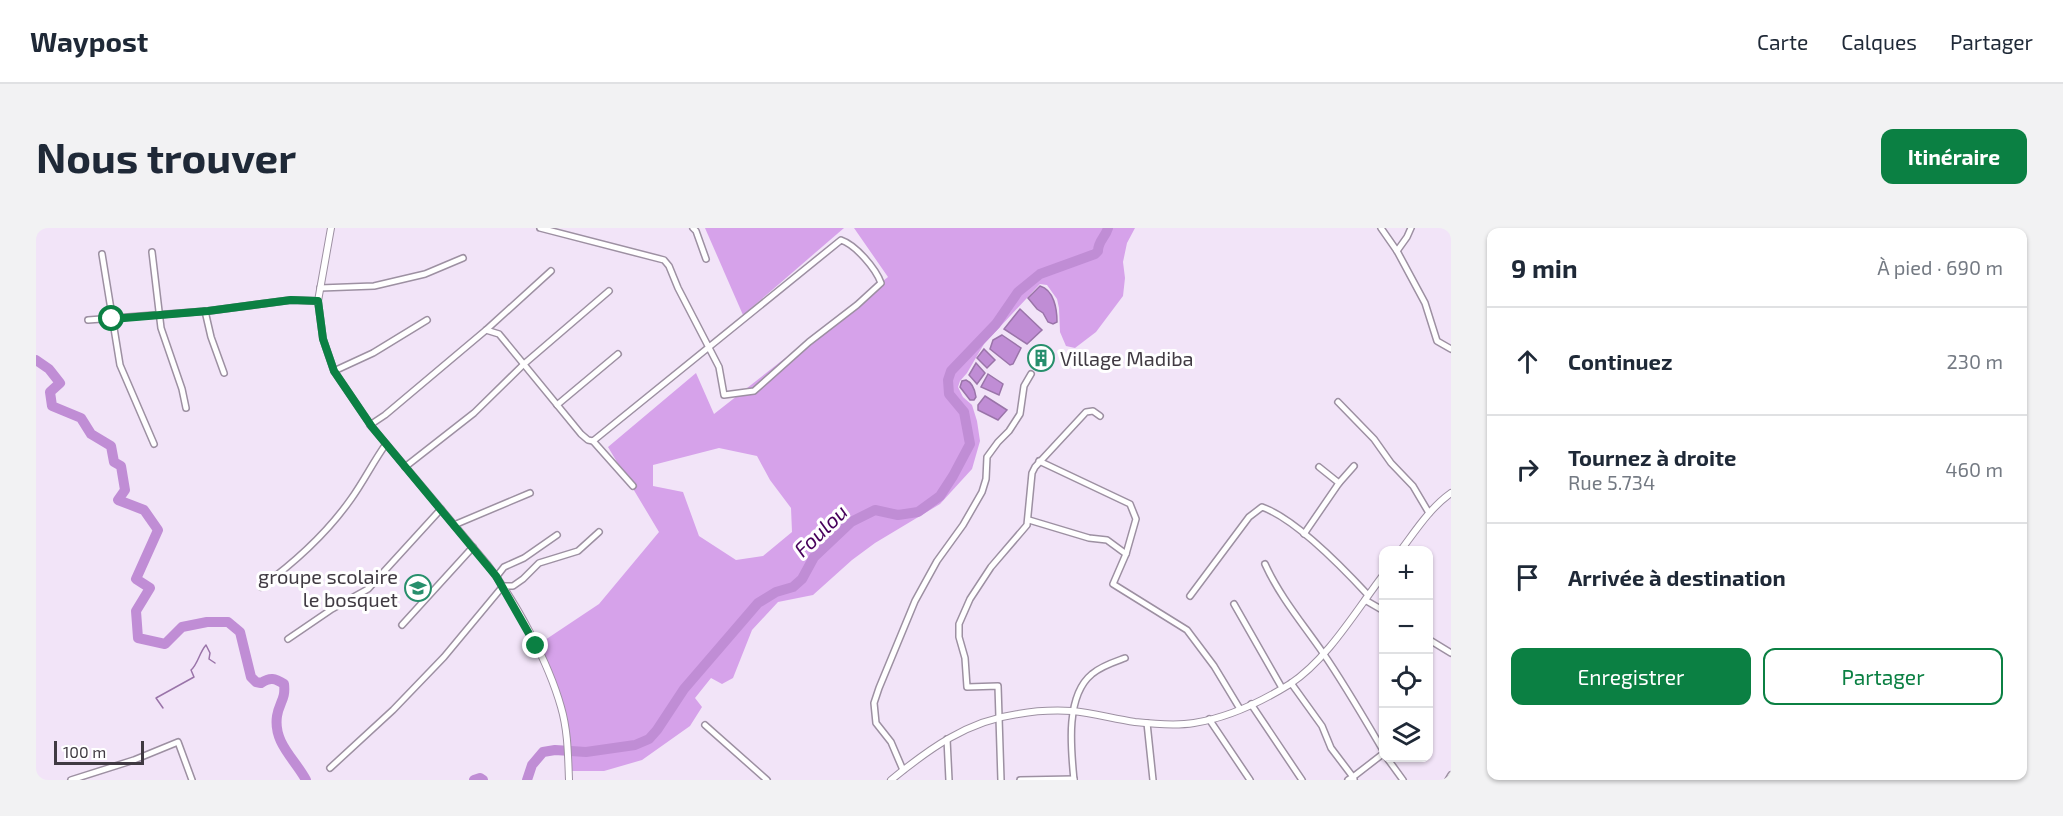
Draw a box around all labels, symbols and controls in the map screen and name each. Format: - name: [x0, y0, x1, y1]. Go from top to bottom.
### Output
- text: Waypost: [30, 24, 148, 58]
- text: Carte: [1757, 29, 1808, 54]
- text: Calques: [1841, 29, 1917, 54]
- text: Partager: [1950, 29, 2033, 54]
- button: Itinéraire: [1881, 129, 2027, 184]
- text: Nous trouver: [36, 131, 296, 181]
- text: 9 min: [1511, 252, 1578, 283]
- text: À pied · 690 m: [1877, 255, 2003, 279]
- route start: [98, 305, 124, 331]
- building icon: Village Madiba: [1026, 343, 1056, 373]
- icon: ahead: [1511, 345, 1544, 378]
- place label: Village Madiba: [1060, 346, 1194, 370]
- text: Continuez: [1568, 348, 1672, 374]
- text: 230 m: [1947, 349, 2003, 373]
- text: Tournez à droite: [1568, 444, 1737, 470]
- icon: right: [1511, 453, 1544, 486]
- text: 460 m: [1945, 457, 2003, 481]
- text: Rue 5.734: [1568, 470, 1655, 494]
- water label: Foulou: [788, 499, 852, 561]
- map controls: [1379, 546, 1433, 762]
- button: +: [1379, 546, 1433, 600]
- icon: arrive: [1511, 561, 1544, 594]
- place label: groupe scolaire le bosquet: [258, 564, 398, 611]
- text: Arrivée à destination: [1568, 564, 1786, 590]
- school or university icon: groupe scolaire le bosquet: [403, 573, 433, 603]
- button: −: [1379, 600, 1433, 654]
- route end: [522, 632, 548, 658]
- button: Enregistrer: [1511, 648, 1751, 705]
- button: Partager: [1763, 648, 2003, 705]
- button: locate: [1379, 654, 1433, 708]
- button: layers: [1379, 708, 1433, 762]
- scale bar: [54, 738, 144, 766]
- text: 100 m: [63, 742, 106, 761]

